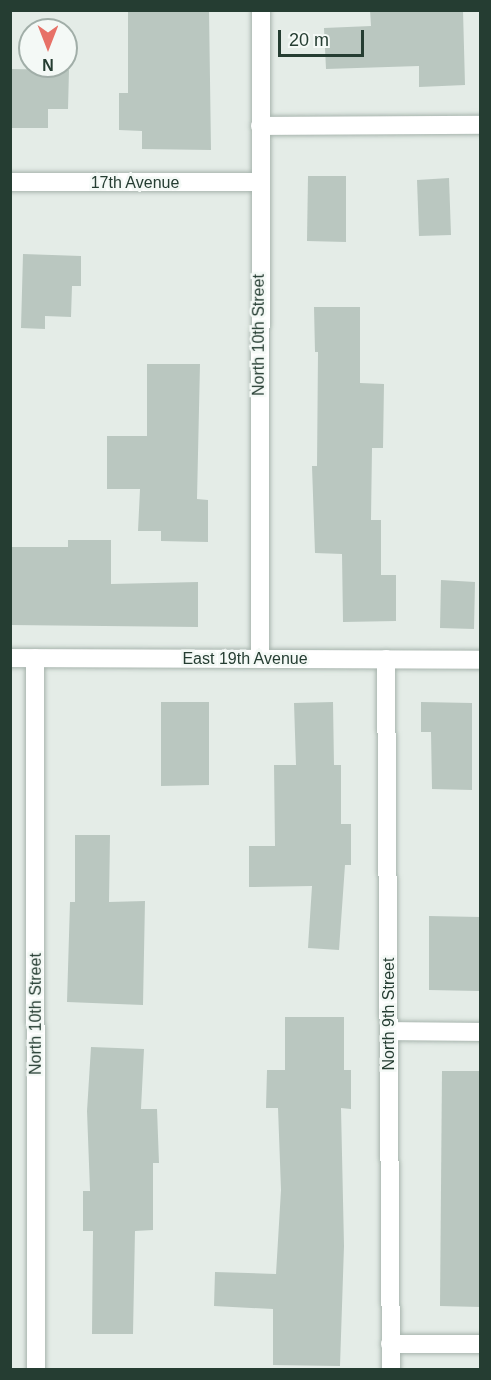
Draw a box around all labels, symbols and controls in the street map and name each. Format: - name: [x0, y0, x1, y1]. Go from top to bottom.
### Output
- north arrow: [18, 18, 78, 78]
- scale bar: [281, 18, 366, 56]
- text: 20 m: [289, 30, 329, 50]
- text: N: [42, 56, 54, 73]
- street label: 17th Avenue: [90, 173, 180, 193]
- street label: North 10th Street: [249, 274, 269, 396]
- street label: East 19th Avenue: [182, 649, 308, 669]
- street label: North 10th Street: [26, 953, 46, 1075]
- street label: North 9th Street: [379, 958, 399, 1070]

